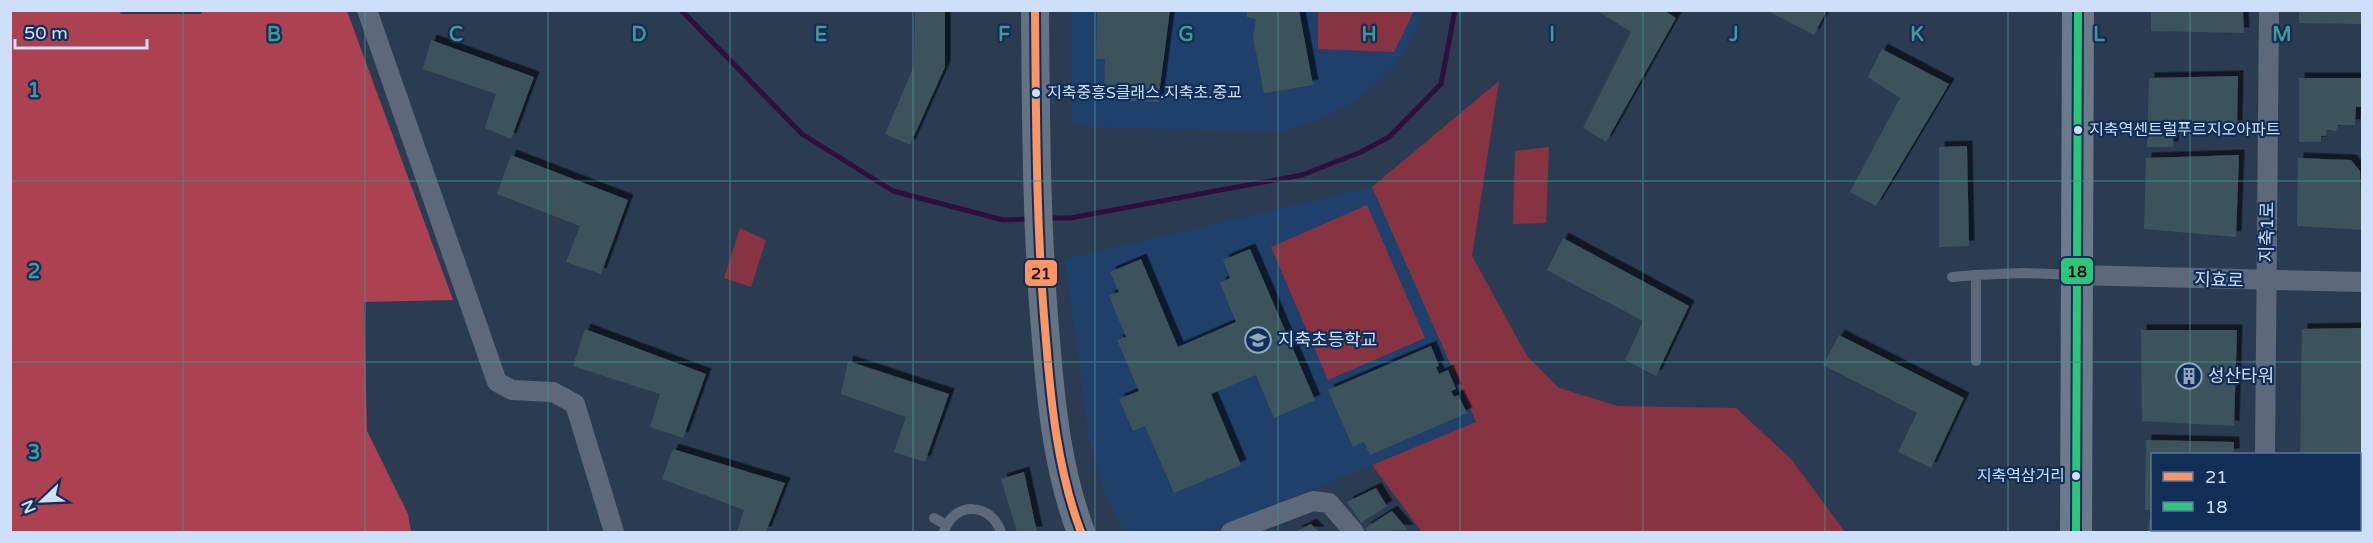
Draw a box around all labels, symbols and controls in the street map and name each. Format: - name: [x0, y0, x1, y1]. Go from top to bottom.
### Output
- scale bar: [15, 12, 147, 50]
- text: 50 m: [24, 22, 68, 44]
- text: B: [267, 23, 281, 47]
- text: C: [449, 23, 463, 47]
- text: D: [631, 23, 647, 47]
- text: E: [815, 23, 828, 47]
- text: F: [998, 23, 1010, 47]
- text: G: [1178, 23, 1194, 47]
- text: H: [1361, 23, 1377, 47]
- text: I: [1549, 23, 1555, 47]
- text: J: [1728, 23, 1739, 47]
- text: K: [1910, 23, 1924, 47]
- text: L: [2093, 23, 2105, 47]
- text: M: [2272, 23, 2292, 47]
- text: 1: [28, 79, 40, 103]
- place label: 지축중흥S클래스.지축초.중교: [1047, 83, 1242, 103]
- marker: 지축중흥S클래스.지축초.중교: [1030, 87, 1042, 99]
- place label: 지축역센트럴푸르지오아파트: [2089, 120, 2280, 140]
- marker: 지축역센트럴푸르지오아파트: [2072, 124, 2084, 136]
- street label: 지축1로: [2255, 201, 2279, 263]
- line badge: 18: [2060, 257, 2094, 285]
- line badge: 21: [1024, 259, 1058, 287]
- text: 2: [28, 260, 40, 284]
- text: 18: [2067, 262, 2087, 282]
- text: 21: [1031, 264, 1051, 284]
- street label: 지효로: [2194, 268, 2244, 292]
- school or university icon: 지축초등학교: [1243, 325, 1273, 355]
- place label: 지축초등학교: [1278, 329, 1377, 351]
- building icon: 성산타워: [2174, 361, 2204, 391]
- place label: 성산타워: [2208, 365, 2274, 387]
- text: 3: [28, 441, 40, 465]
- legend: [2151, 453, 2361, 531]
- place label: 지축역삼거리: [1977, 466, 2065, 486]
- text: 21: [2205, 466, 2228, 488]
- marker: 지축역삼거리: [2070, 470, 2082, 482]
- north arrow: [12, 471, 72, 531]
- text: 18: [2205, 496, 2228, 518]
- text: N: [17, 497, 41, 516]

